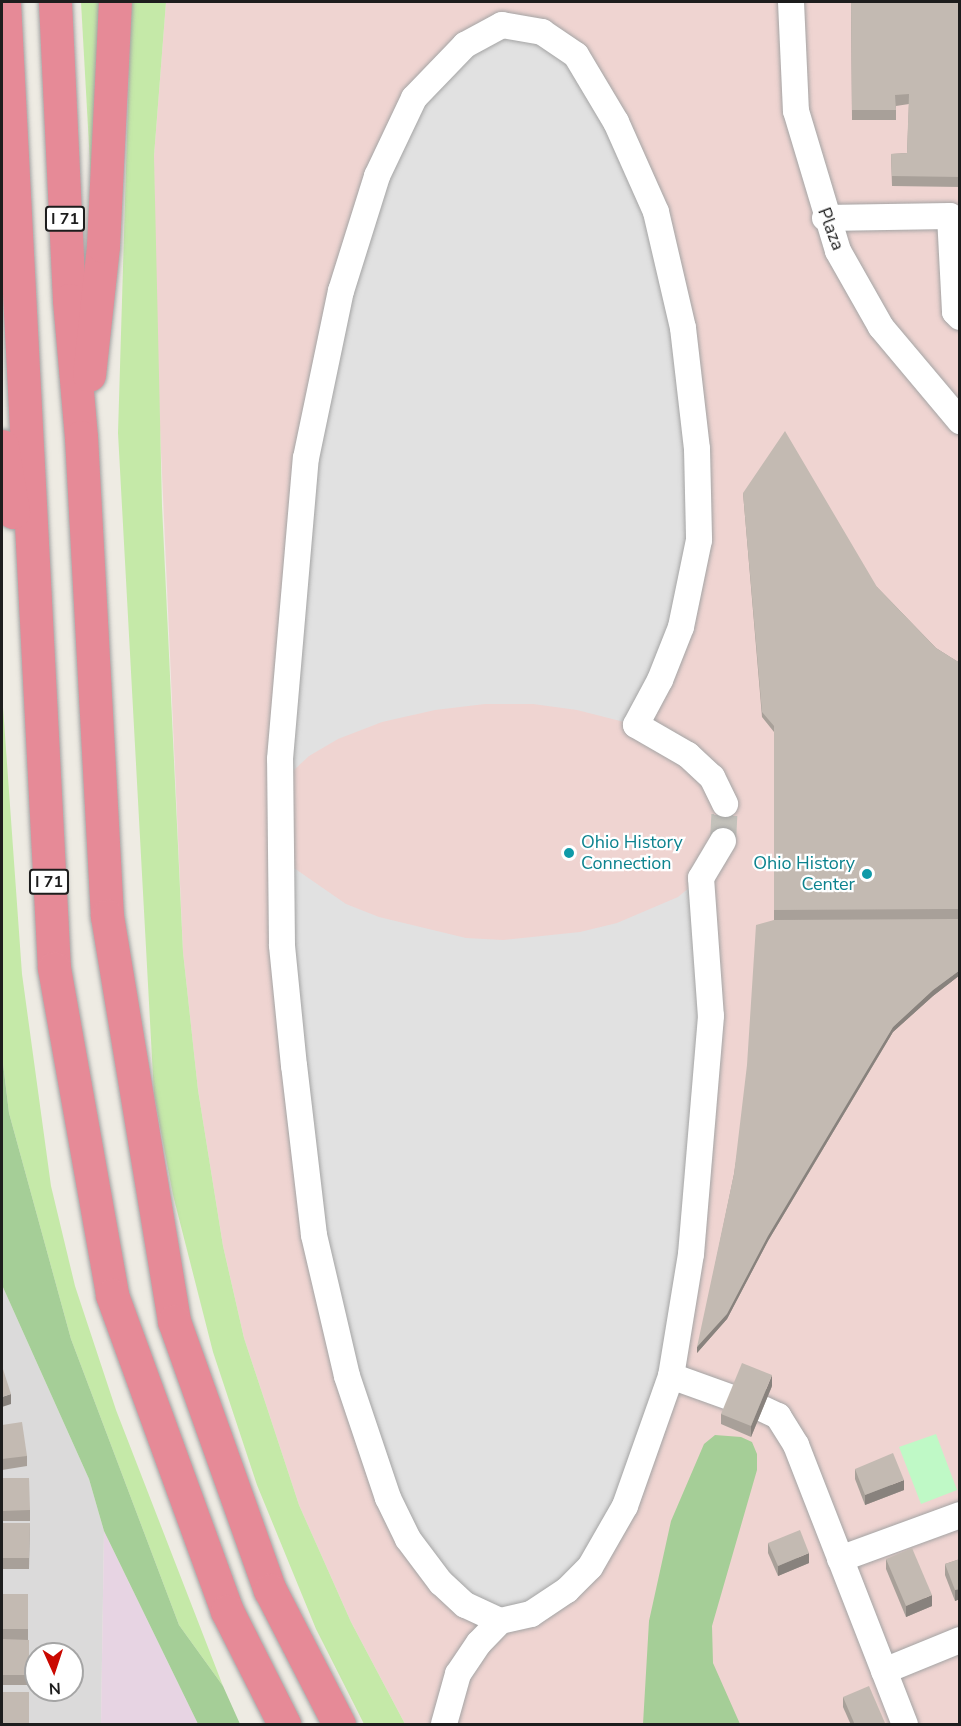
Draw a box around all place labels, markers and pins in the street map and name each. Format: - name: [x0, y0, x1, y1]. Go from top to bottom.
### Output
- place label: Ohio History Connection: [581, 832, 683, 874]
- marker: Ohio History Connection: [562, 846, 576, 860]
- place label: Ohio History Center: [753, 853, 855, 896]
- marker: Ohio History Center: [860, 867, 874, 881]

